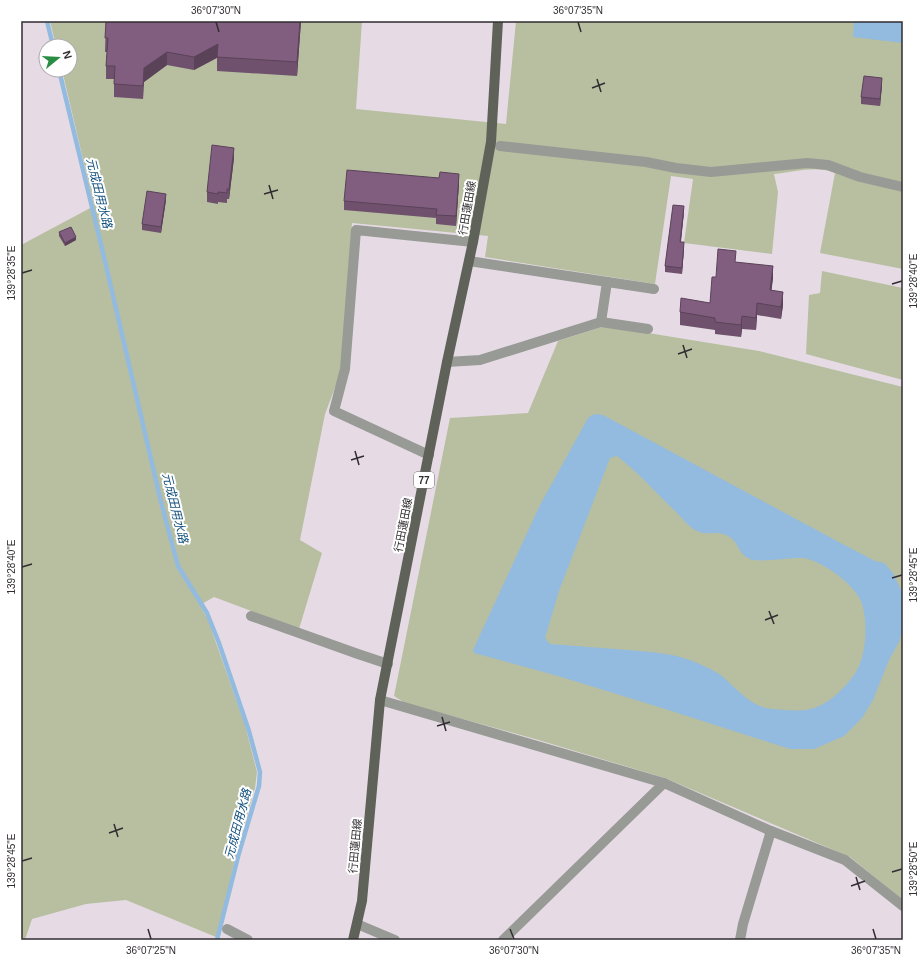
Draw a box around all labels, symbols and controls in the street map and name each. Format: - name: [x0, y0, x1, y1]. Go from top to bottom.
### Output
- text: 36°07'30"N: [191, 5, 241, 16]
- text: 36°07'35"N: [553, 5, 603, 16]
- north arrow: [38, 38, 78, 78]
- text: N: [61, 49, 74, 61]
- water label: 元成田用水路: [83, 156, 115, 231]
- street label: 行田蓮田線: [456, 180, 478, 236]
- text: 139°28'35"E: [6, 245, 17, 301]
- text: 139°28'40"E: [908, 253, 919, 309]
- water label: 元成田用水路: [159, 471, 191, 546]
- road number: 77: [414, 472, 434, 488]
- street label: 行田蓮田線: [392, 497, 414, 553]
- text: 139°28'40"E: [6, 539, 17, 595]
- text: 139°28'45"E: [908, 547, 919, 603]
- water label: 元成田用水路: [222, 786, 254, 861]
- street label: 行田蓮田線: [347, 818, 363, 874]
- text: 139°28'45"E: [6, 833, 17, 889]
- text: 139°28'50"E: [908, 841, 919, 897]
- text: 36°07'25"N: [126, 945, 176, 956]
- text: 36°07'30"N: [489, 945, 539, 956]
- text: 36°07'35"N: [851, 945, 901, 956]

